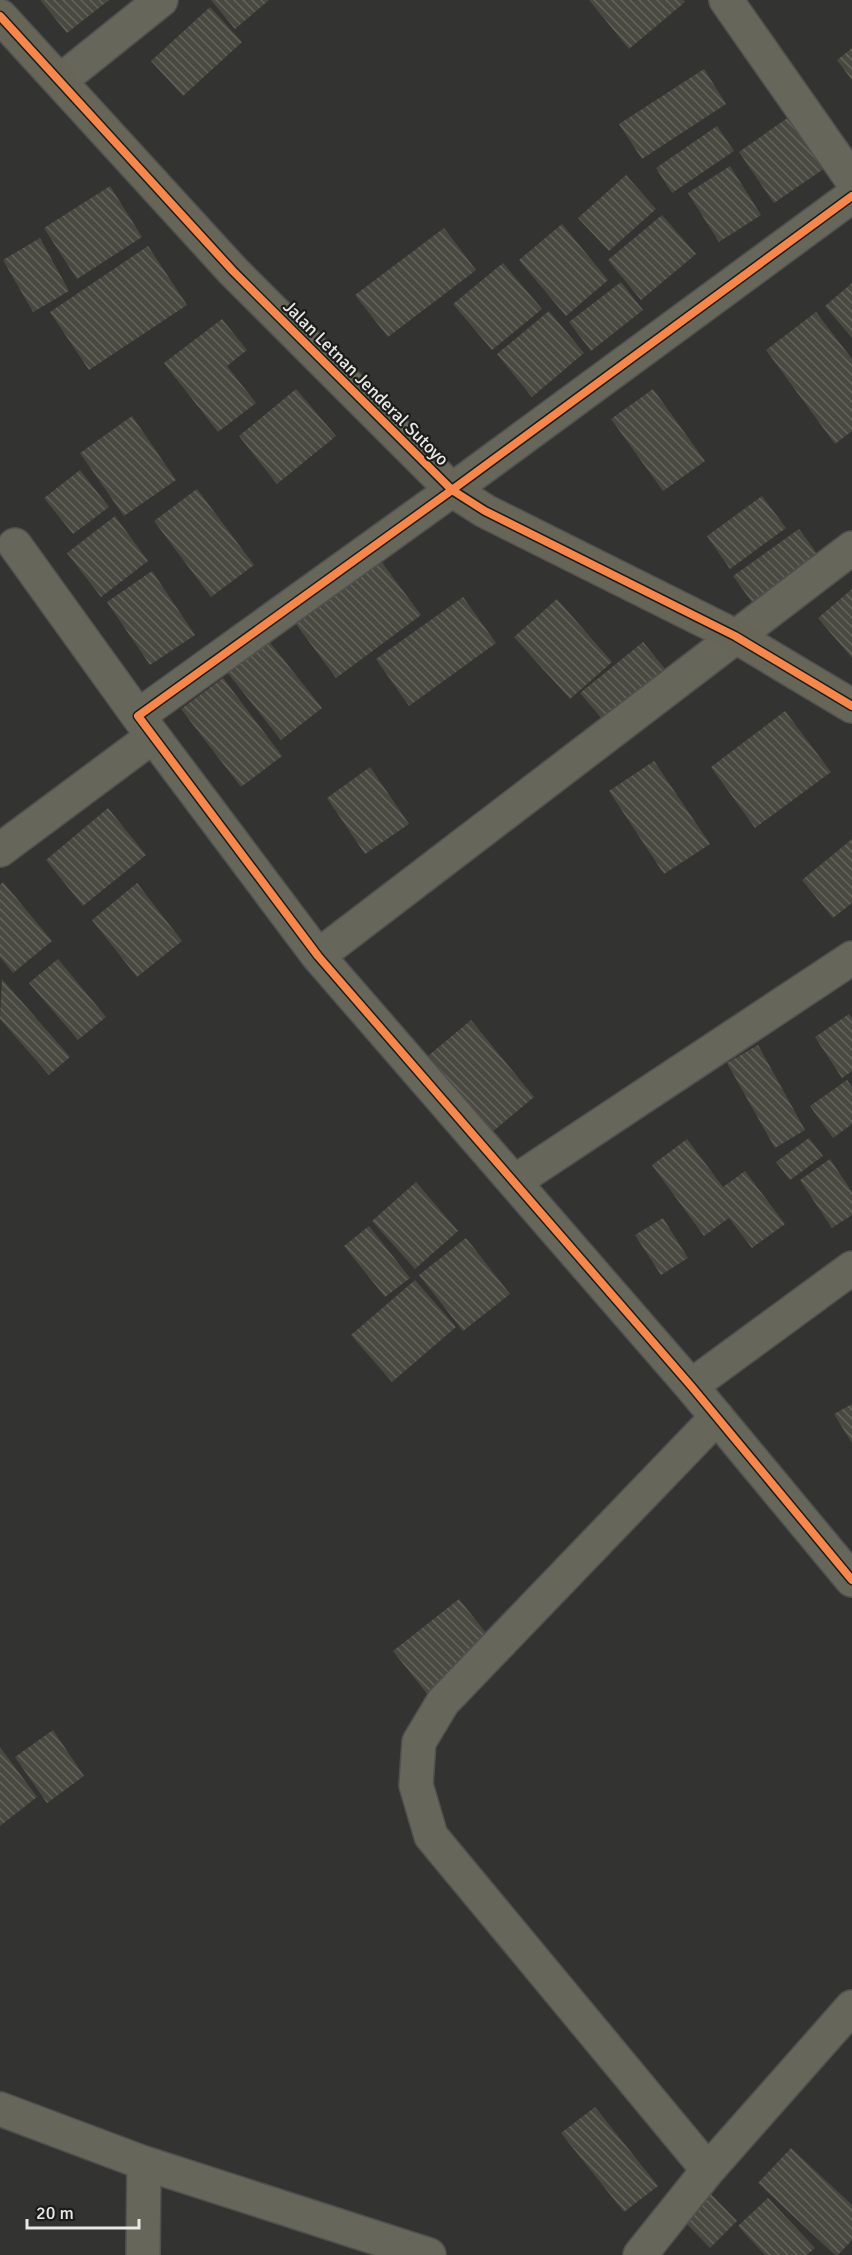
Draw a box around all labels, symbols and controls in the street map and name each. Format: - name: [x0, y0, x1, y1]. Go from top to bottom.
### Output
- street label: Jalan Letnan Jenderal Sutoyo: [279, 296, 453, 470]
- scale bar: [27, 2192, 140, 2230]
- text: 20 m: [36, 2202, 74, 2224]

